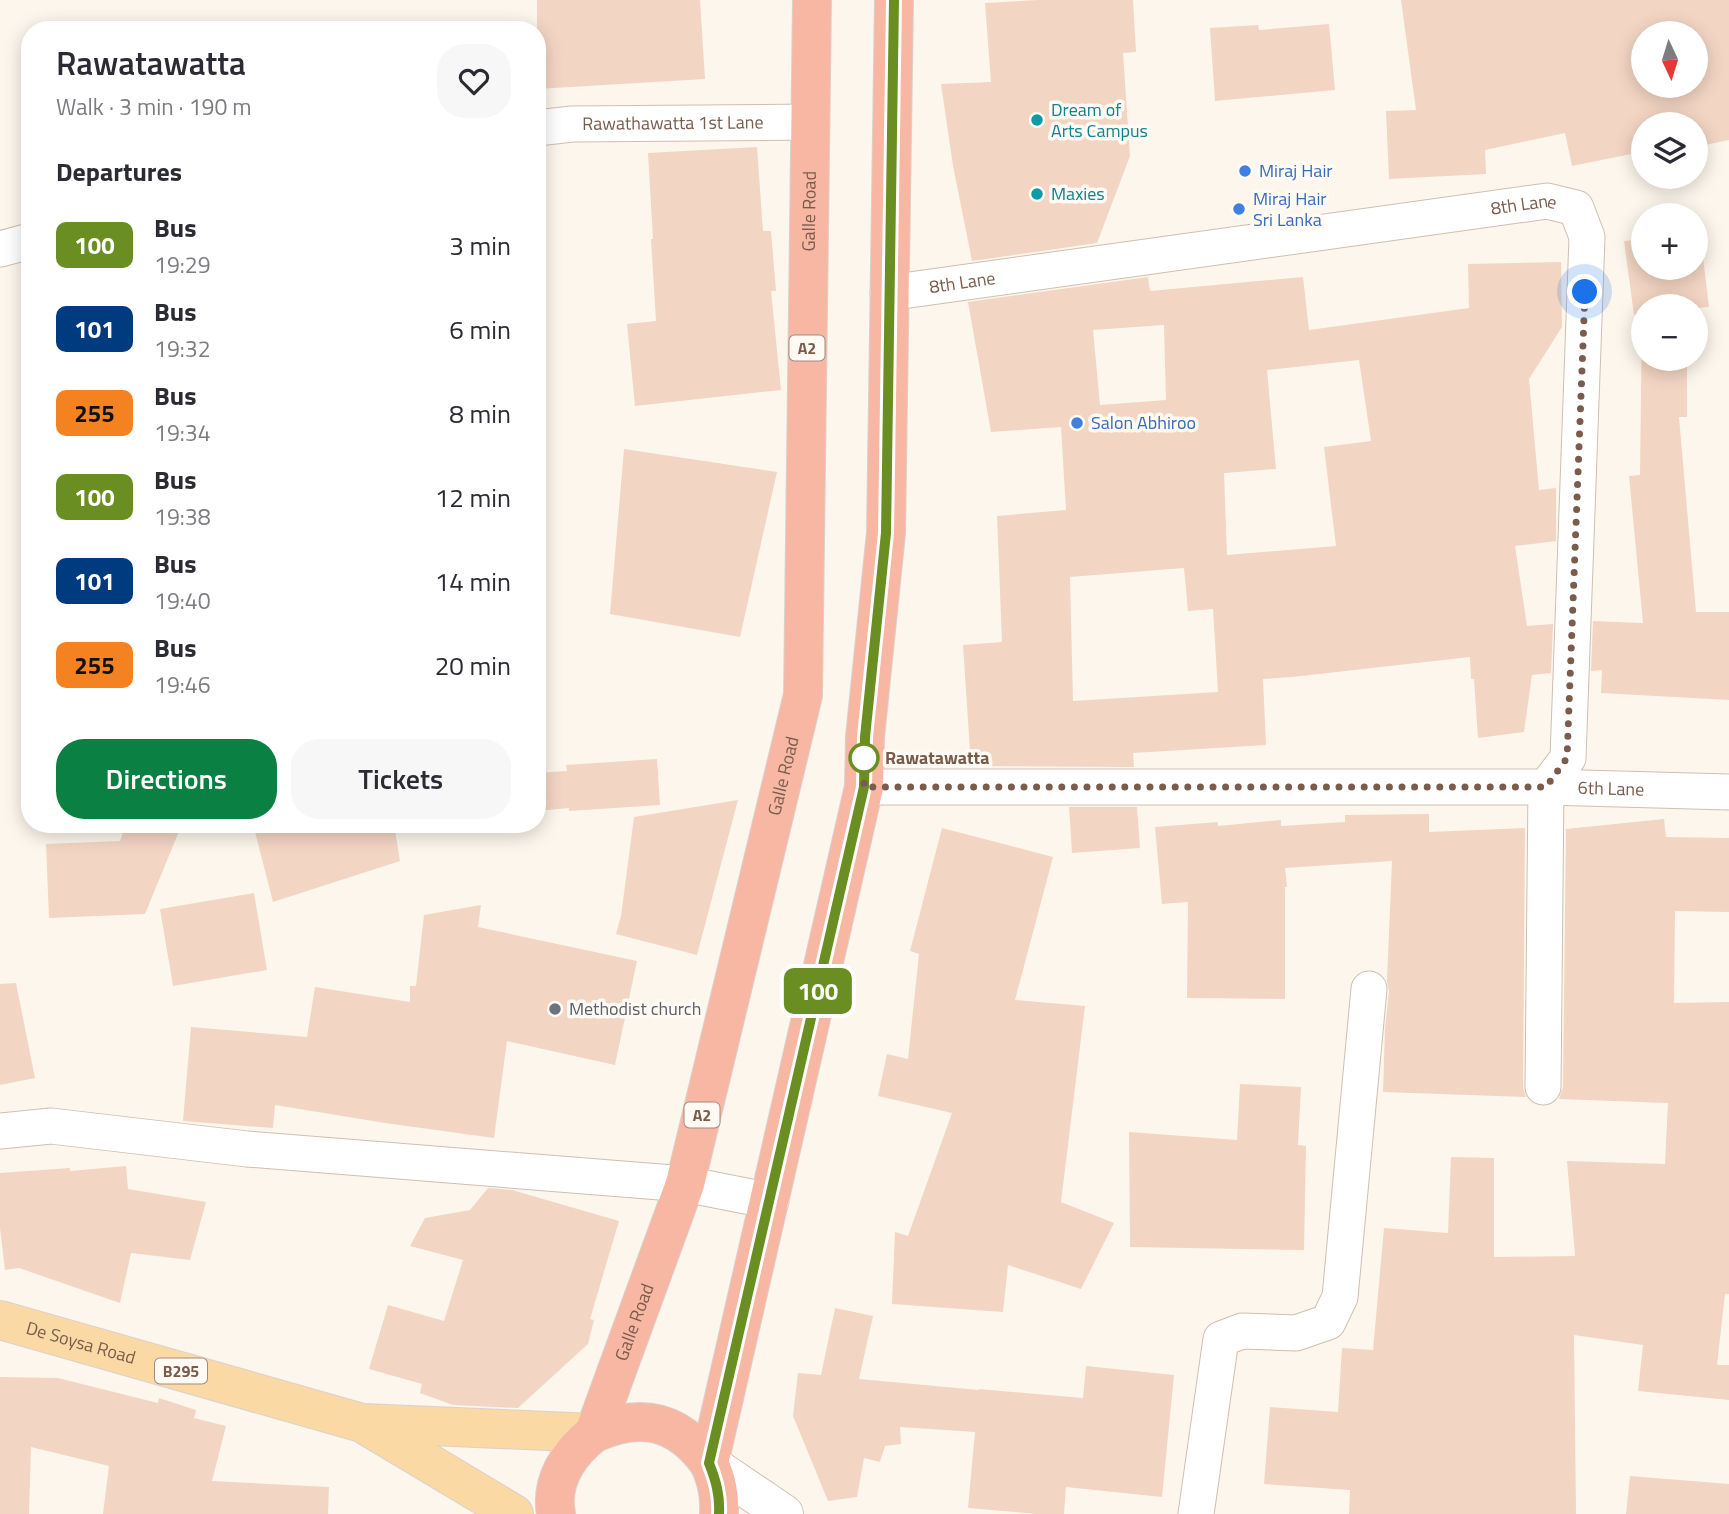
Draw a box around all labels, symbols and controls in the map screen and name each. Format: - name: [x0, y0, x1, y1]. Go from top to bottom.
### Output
- north arrow: [1631, 21, 1708, 98]
- map controls: [1631, 21, 1708, 371]
- text: Rawatawatta: [56, 38, 246, 88]
- button: heart: [437, 44, 511, 118]
- text: Walk · 3 min · 190 m: [56, 89, 252, 124]
- place label: Dream of Arts Campus: [1051, 96, 1148, 144]
- street label: Rawathawatta 1st Lane: [582, 108, 764, 137]
- marker: Dream of Arts Campus: [1029, 112, 1045, 128]
- button: layers: [1631, 112, 1708, 189]
- text: Departures: [56, 152, 182, 191]
- place label: Miraj Hair: [1259, 157, 1333, 184]
- marker: Miraj Hair: [1237, 163, 1253, 179]
- street label: Galle Road: [795, 171, 823, 252]
- place label: Maxies: [1051, 180, 1105, 207]
- place label: Miraj Hair Sri Lanka: [1253, 185, 1327, 233]
- marker: Maxies: [1029, 186, 1045, 202]
- street label: 8th Lane: [1489, 187, 1560, 222]
- marker: Miraj Hair Sri Lanka: [1231, 201, 1247, 217]
- button: +: [1631, 203, 1708, 280]
- text: Bus: [154, 208, 196, 247]
- text: 3 min: [449, 226, 511, 265]
- text: 100: [74, 227, 115, 263]
- text: 19:29: [154, 247, 211, 282]
- street label: 8th Lane: [927, 264, 997, 300]
- your location: [1567, 274, 1602, 309]
- text: Bus: [154, 292, 196, 331]
- button: −: [1631, 294, 1708, 371]
- text: 6 min: [449, 310, 511, 349]
- text: 101: [74, 311, 115, 347]
- text: 19:32: [154, 331, 211, 366]
- road number: A2: [790, 336, 824, 360]
- text: Bus: [154, 376, 196, 415]
- text: 8 min: [449, 394, 511, 433]
- text: 255: [74, 395, 115, 431]
- place label: Salon Abhiroo: [1091, 409, 1196, 436]
- text: 19:34: [154, 415, 211, 450]
- marker: Salon Abhiroo: [1069, 415, 1085, 431]
- text: Bus: [154, 460, 196, 499]
- text: 12 min: [435, 478, 511, 517]
- text: 100: [74, 479, 115, 515]
- text: 19:38: [154, 499, 211, 534]
- text: Bus: [154, 544, 196, 583]
- text: 14 min: [435, 562, 511, 601]
- text: 101: [74, 563, 115, 599]
- text: 19:40: [154, 583, 211, 618]
- text: Bus: [154, 628, 196, 667]
- text: 20 min: [435, 646, 511, 685]
- text: 255: [74, 647, 115, 683]
- text: 19:46: [154, 667, 211, 702]
- street label: Galle Road: [760, 733, 806, 818]
- button: Directions: [56, 739, 277, 819]
- button: Tickets: [291, 739, 511, 819]
- marker: Rawatawatta: [849, 743, 879, 773]
- place label: Rawatawatta: [885, 744, 989, 771]
- street label: 6th Lane: [1577, 774, 1645, 803]
- line badge: 100: [778, 968, 858, 1014]
- text: 100: [798, 973, 838, 1009]
- place label: Methodist church: [569, 995, 701, 1022]
- marker: Methodist church: [547, 1001, 563, 1017]
- road number: A2: [684, 1102, 720, 1128]
- street label: Galle Road: [608, 1280, 661, 1365]
- street label: De Soysa Road: [23, 1314, 139, 1371]
- road number: B295: [155, 1358, 207, 1384]

